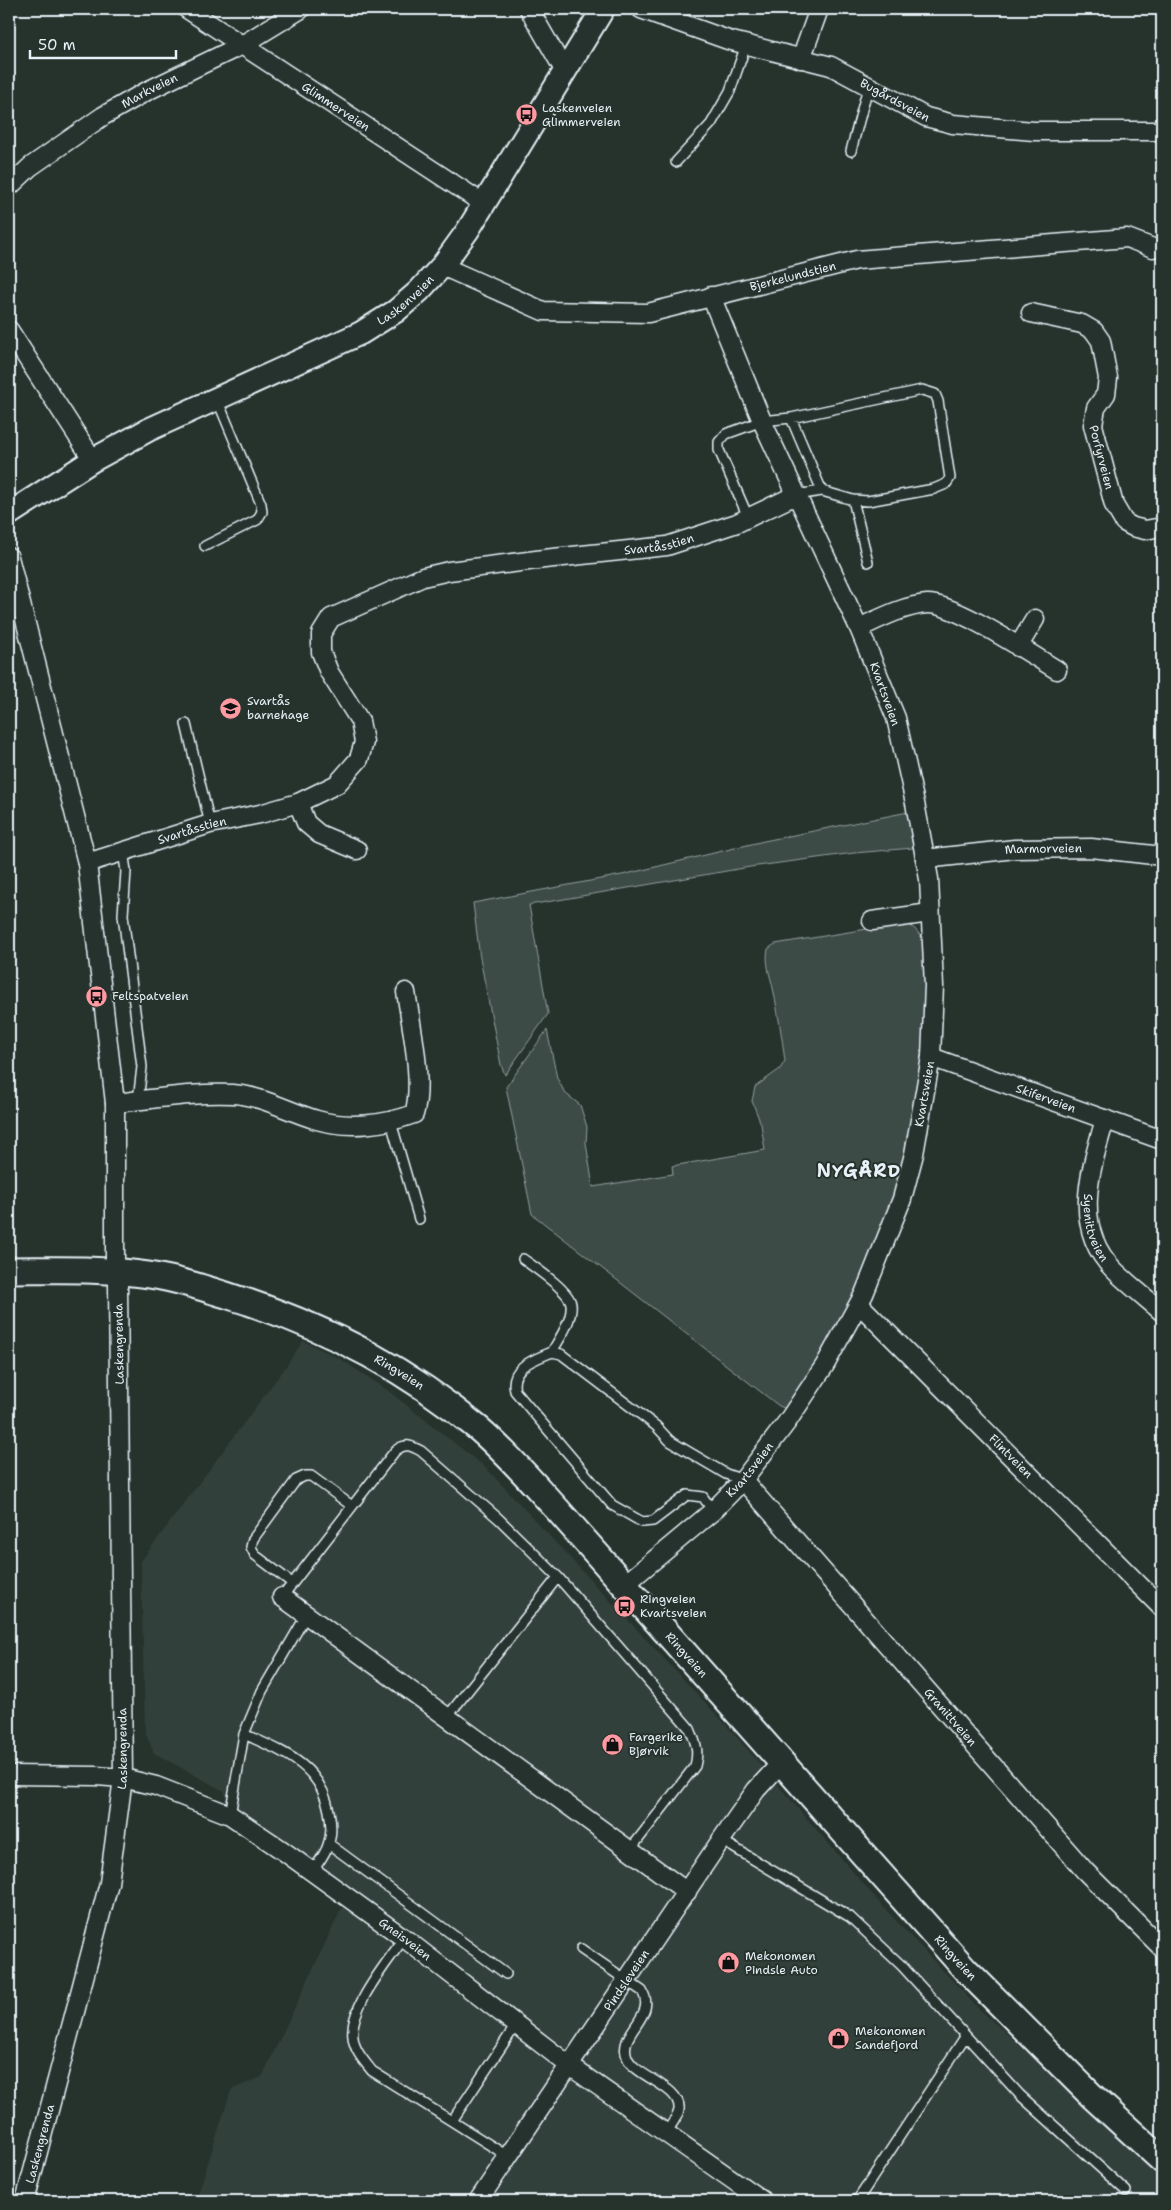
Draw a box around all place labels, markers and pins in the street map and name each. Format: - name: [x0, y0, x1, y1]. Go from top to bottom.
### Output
- place label: Laskenveien Glimmerveien: [542, 100, 621, 130]
- bus stop icon: Laskenveien Glimmerveien: [514, 103, 538, 127]
- place label: Svartås barnehage: [247, 693, 309, 723]
- school or university icon: Svartås barnehage: [219, 696, 243, 720]
- bus stop icon: Feltspatveien: [84, 984, 108, 1008]
- place label: Feltspatveien: [112, 988, 189, 1004]
- place label: Ringveien Kvartsveien: [640, 1591, 707, 1621]
- bus stop icon: Ringveien Kvartsveien: [612, 1594, 636, 1618]
- place label: Fargerike Bjørvik: [629, 1729, 683, 1759]
- shop icon: Fargerike Bjørvik: [601, 1732, 625, 1756]
- place label: Mekonomen Pindsle Auto: [745, 1948, 818, 1978]
- shop icon: Mekonomen Pindsle Auto: [717, 1951, 741, 1975]
- place label: Mekonomen Sandefjord: [855, 2023, 926, 2053]
- shop icon: Mekonomen Sandefjord: [827, 2026, 851, 2050]

